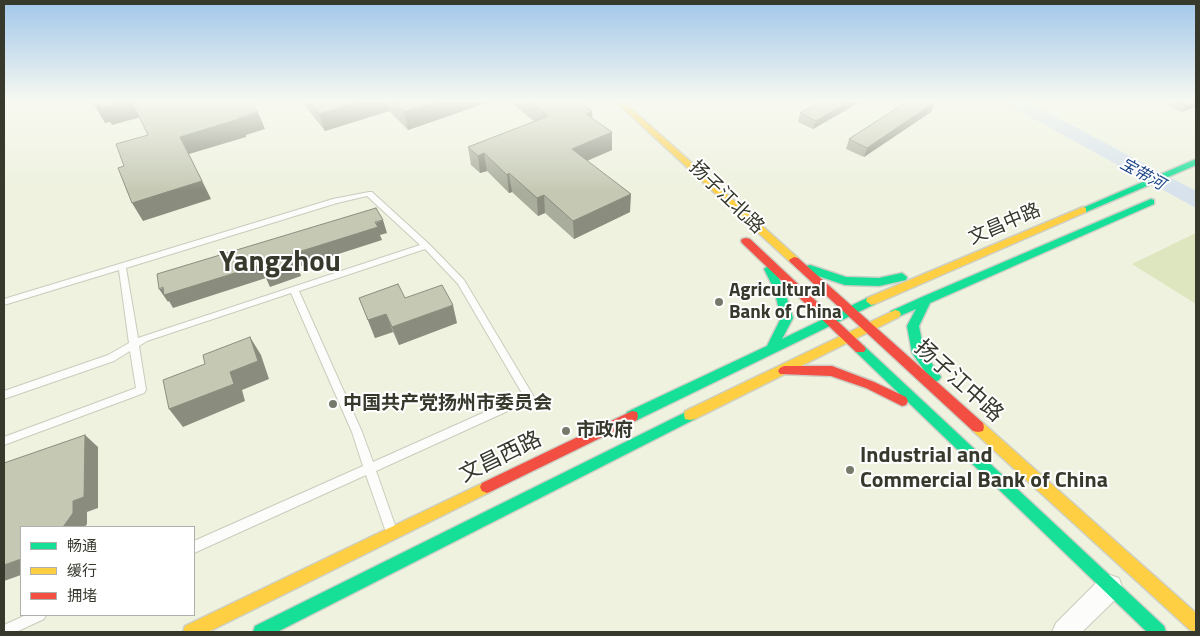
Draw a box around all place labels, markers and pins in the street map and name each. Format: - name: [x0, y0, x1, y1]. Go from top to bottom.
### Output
- place label: Agricultural Bank of China: [729, 280, 842, 324]
- marker: Agricultural Bank of China: [713, 296, 725, 308]
- place label: 中国共产党扬州市委员会: [343, 393, 552, 415]
- marker: 中国共产党扬州市委员会: [327, 398, 339, 410]
- place label: 市政府: [576, 420, 633, 442]
- marker: 市政府: [560, 425, 572, 437]
- place label: Industrial and Commercial Bank of China: [860, 444, 1108, 496]
- marker: Industrial and Commercial Bank of China: [844, 464, 856, 476]

